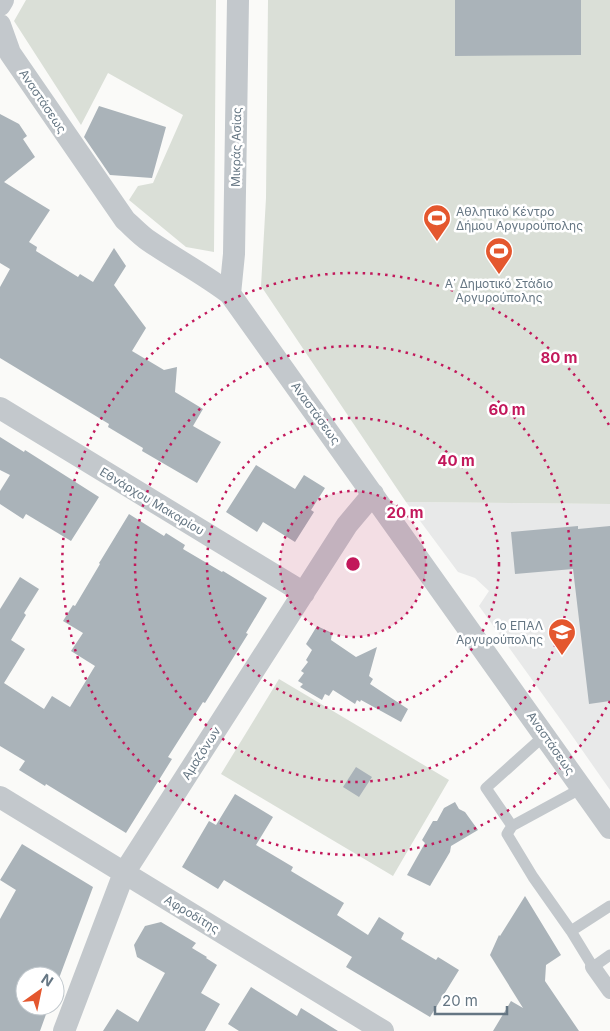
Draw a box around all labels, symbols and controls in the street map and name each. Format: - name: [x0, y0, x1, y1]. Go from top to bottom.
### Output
- street label: Αναστάσεως: [16, 66, 70, 136]
- street label: Μικράς Ασίας: [228, 107, 244, 187]
- sports icon: Αθλητικό Κέντρο Δήμου Αργυρούπολης: [422, 203, 452, 242]
- place label: Αθλητικό Κέντρο Δήμου Αργυρούπολης: [456, 204, 583, 233]
- sports icon: Α΄ Δημοτικό Στάδιο Αργυρούπολης: [484, 236, 514, 275]
- place label: Α΄ Δημοτικό Στάδιο Αργυρούπολης: [445, 276, 553, 305]
- text: 80 m: [540, 348, 578, 367]
- street label: Αναστάσεως: [288, 379, 344, 447]
- text: 60 m: [488, 400, 526, 419]
- text: 40 m: [437, 451, 475, 470]
- street label: Εθνάρχου Μακαρίου: [97, 464, 207, 538]
- text: 20 m: [387, 503, 423, 522]
- centre of rings: [344, 555, 362, 573]
- school or university icon: 1o ΕΠΑΛ Αργυρούπολης: [547, 617, 577, 656]
- place label: 1o ΕΠΑΛ Αργυρούπολης: [456, 618, 543, 647]
- street label: Αναστάσεως: [524, 709, 578, 778]
- street label: Αμαζόνων: [178, 724, 224, 782]
- street label: Αφροδίτης: [162, 892, 222, 936]
- north arrow: [15, 966, 65, 1016]
- text: N: [38, 970, 56, 990]
- scale bar: [435, 984, 508, 1016]
- text: 20 m: [442, 991, 478, 1010]

